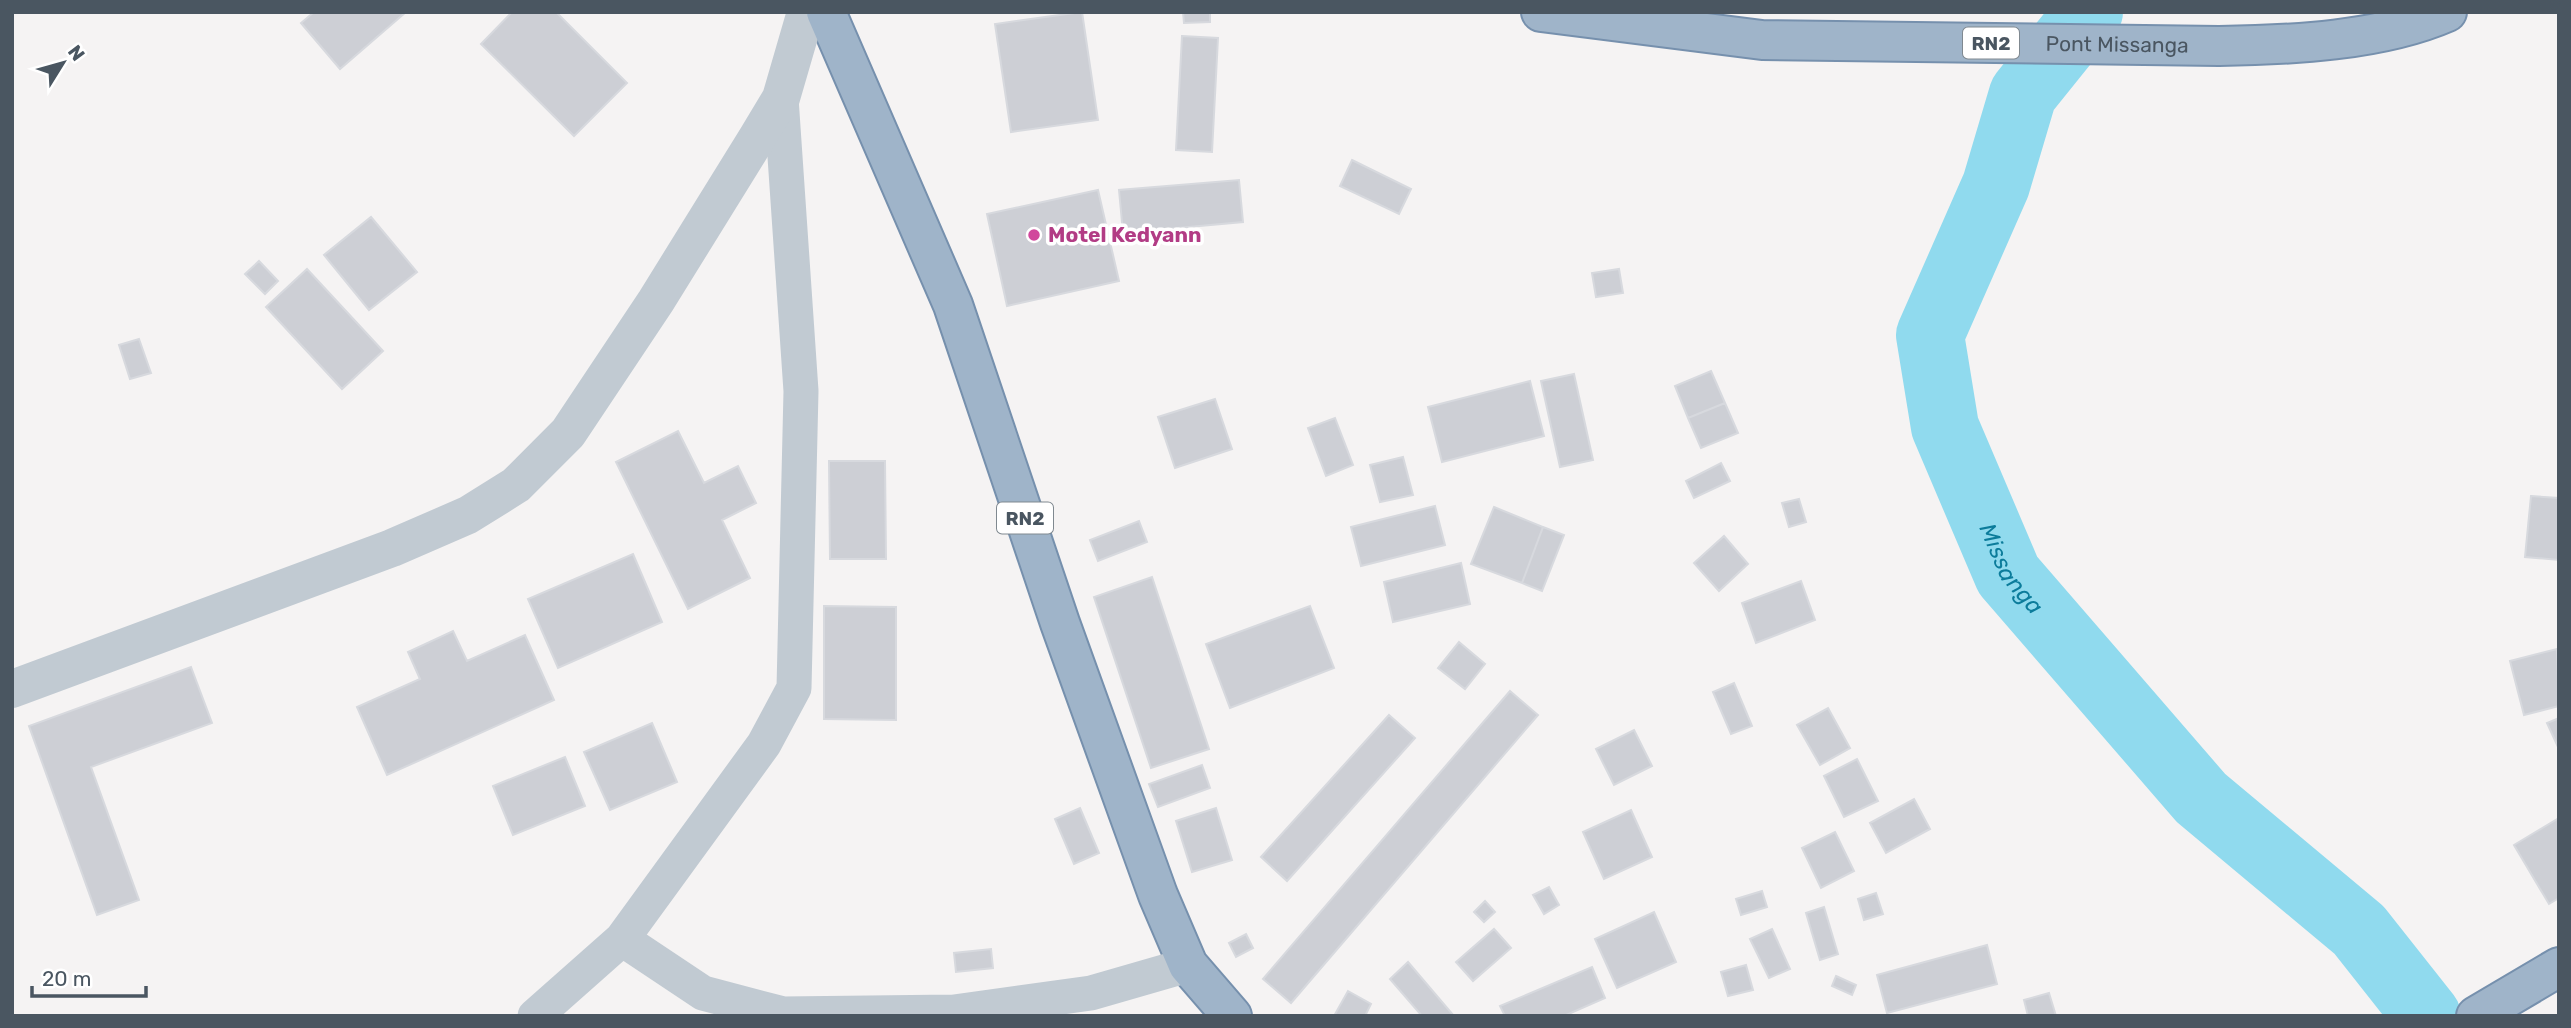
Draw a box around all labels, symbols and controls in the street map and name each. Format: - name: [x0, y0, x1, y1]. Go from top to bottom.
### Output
- north arrow: [28, 28, 98, 98]
- road number: RN2: [1963, 28, 2019, 58]
- street label: Pont Missanga: [2046, 31, 2189, 58]
- text: N: [63, 41, 89, 65]
- place label: Motel Kedyann: [1048, 222, 1201, 247]
- marker: Motel Kedyann: [1026, 227, 1042, 243]
- road number: RN2: [997, 503, 1053, 534]
- water label: Missanga: [1974, 519, 2049, 620]
- scale bar: [32, 954, 145, 998]
- text: 20 m: [42, 966, 91, 991]

